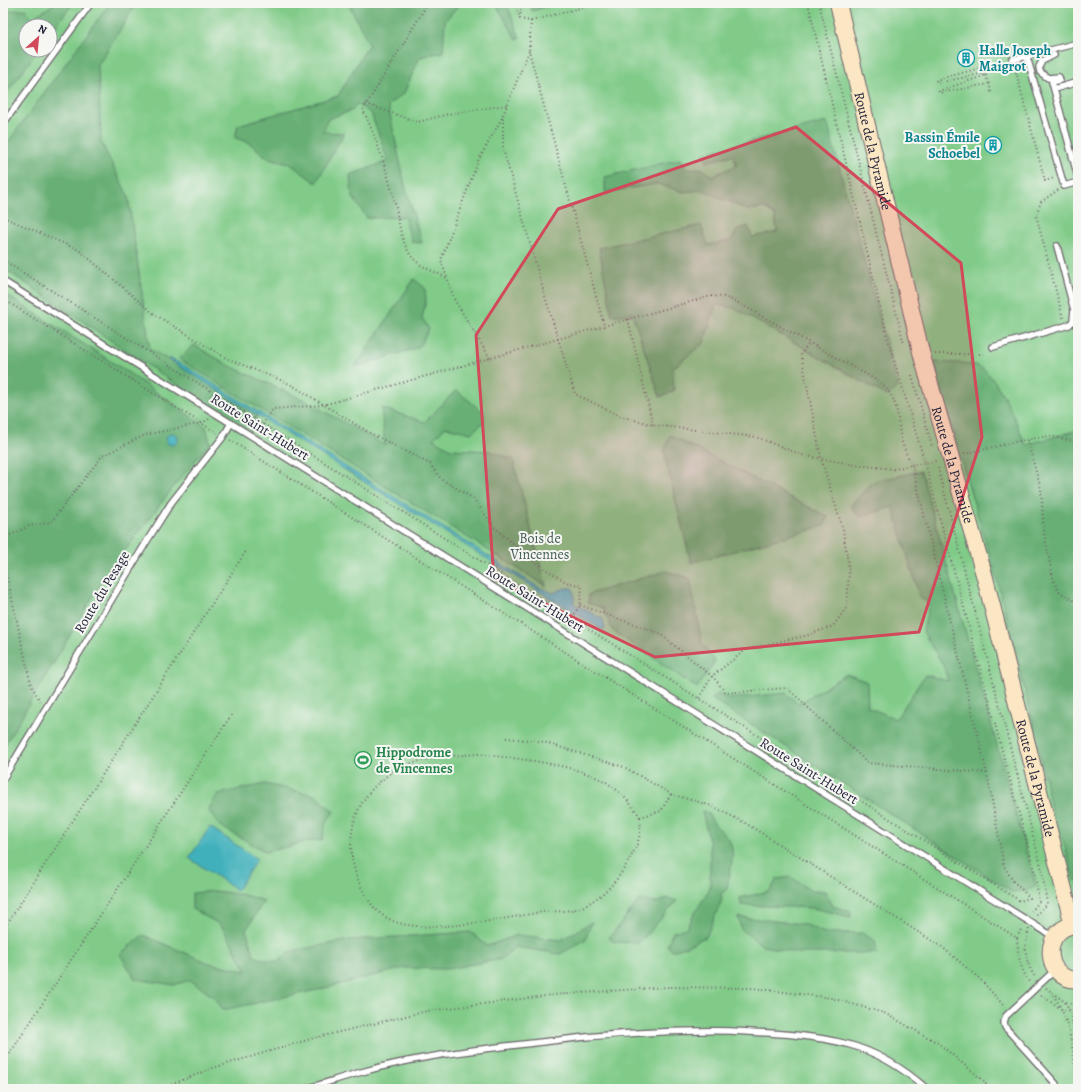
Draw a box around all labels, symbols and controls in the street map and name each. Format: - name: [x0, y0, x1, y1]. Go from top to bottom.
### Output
- north arrow: [18, 18, 58, 58]
- text: N: [35, 21, 49, 38]
- place label: Halle Joseph Maigrot: [979, 41, 1051, 76]
- building icon: Halle Joseph Maigrot: [956, 48, 976, 68]
- street label: Route de la Pyramide: [850, 90, 896, 212]
- place label: Bassin Émile Schoebel: [905, 128, 981, 163]
- building icon: Bassin Émile Schoebel: [983, 135, 1003, 155]
- street label: Route Saint-Hubert: [207, 389, 313, 465]
- street label: Route de la Pyramide: [927, 404, 979, 526]
- park label: Bois de Vincennes: [510, 529, 569, 564]
- street label: Route du Pesage: [70, 547, 134, 637]
- street label: Route Saint-Hubert: [482, 561, 588, 637]
- street label: Route de la Pyramide: [1012, 717, 1060, 839]
- street label: Route Saint-Hubert: [756, 733, 862, 809]
- place label: Hippodrome de Vincennes: [376, 743, 453, 778]
- sports icon: Hippodrome de Vincennes: [353, 750, 373, 770]

